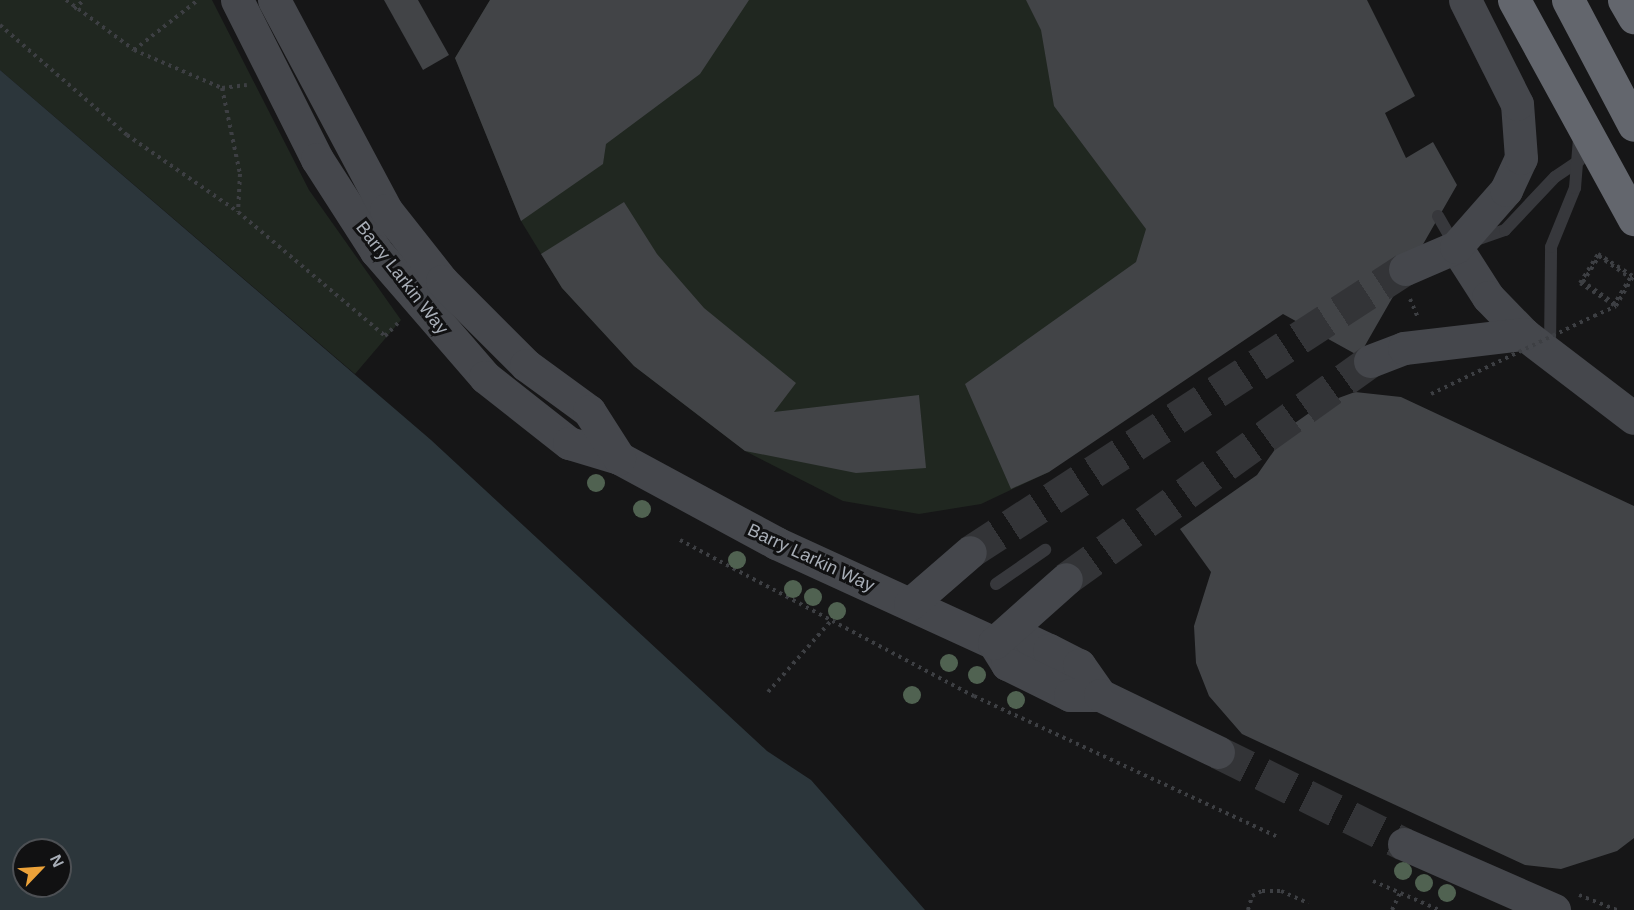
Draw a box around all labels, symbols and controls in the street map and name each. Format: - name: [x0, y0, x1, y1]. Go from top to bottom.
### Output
- street label: Barry Larkin Way: [351, 217, 453, 339]
- street label: Barry Larkin Way: [744, 519, 878, 597]
- north arrow: [12, 838, 72, 898]
- text: N: [47, 852, 67, 870]

